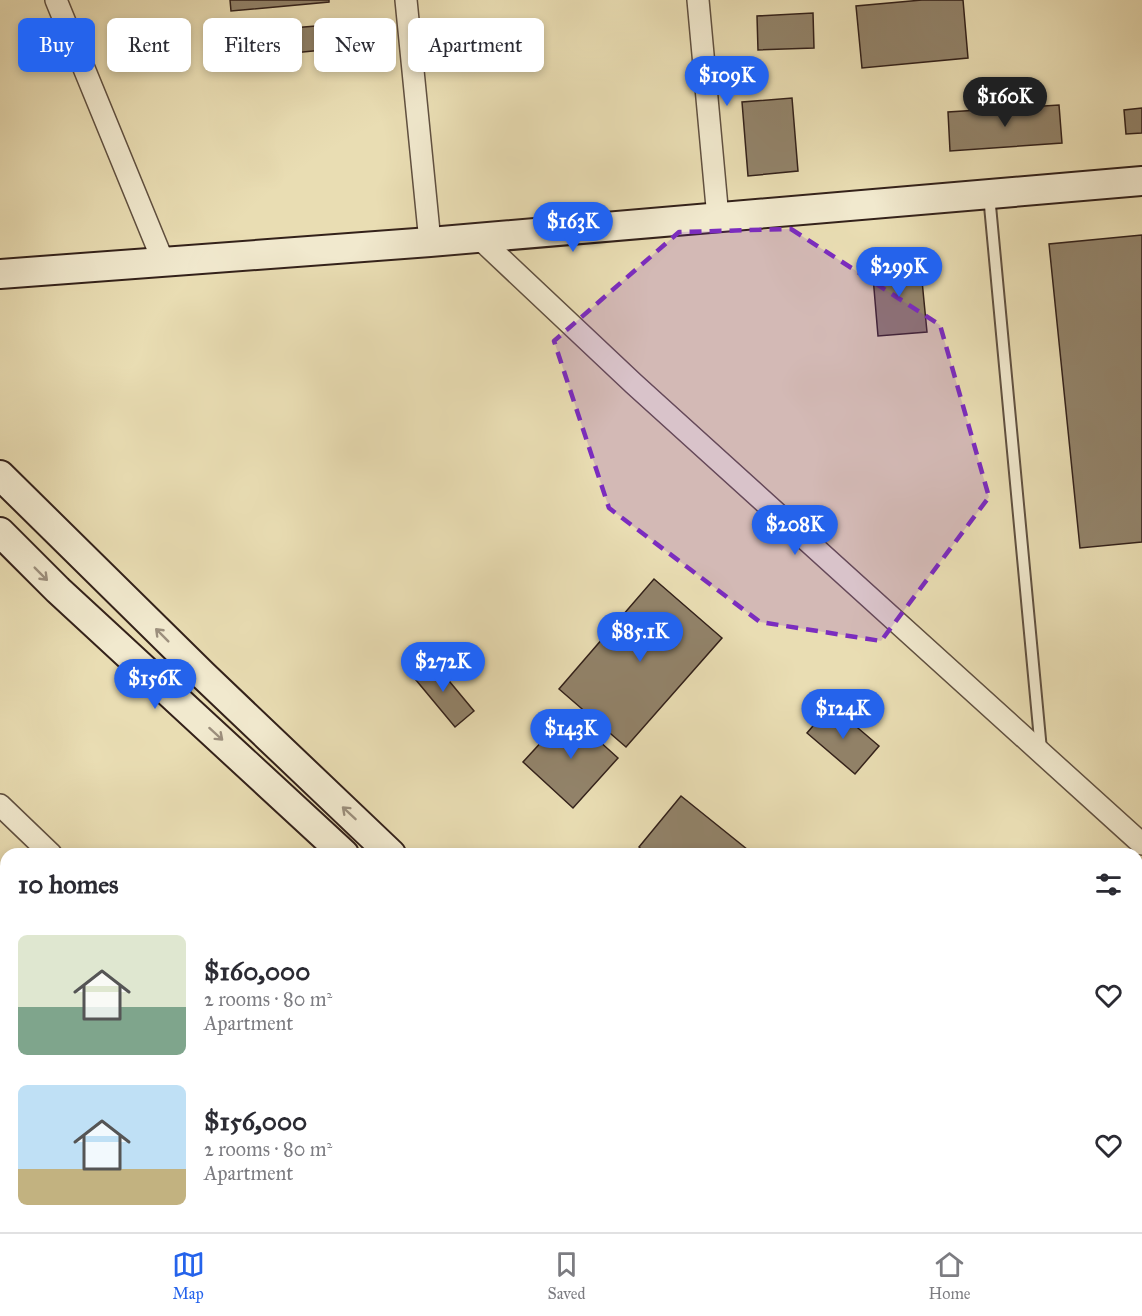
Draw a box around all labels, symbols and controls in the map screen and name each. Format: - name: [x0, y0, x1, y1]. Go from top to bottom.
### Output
- chip: Buy: [18, 18, 95, 72]
- chip: Rent: [107, 18, 191, 72]
- chip: Filters: [203, 18, 302, 72]
- chip: New: [314, 18, 396, 72]
- chip: Apartment: [408, 18, 544, 72]
- pin: $109K: [685, 56, 769, 107]
- text: $109K: [699, 63, 755, 87]
- pin: $160K: [963, 77, 1047, 128]
- text: $160K: [977, 84, 1033, 108]
- pin: $163K: [531, 202, 615, 253]
- text: $163K: [547, 209, 599, 233]
- pin: $299K: [857, 247, 941, 298]
- text: $299K: [870, 254, 928, 278]
- pin: $208K: [753, 505, 837, 556]
- text: $208K: [766, 512, 824, 536]
- one-way arrow: [34, 566, 49, 581]
- pin: $85.1K: [591, 612, 689, 663]
- text: $85.1K: [611, 619, 669, 643]
- one-way arrow: [155, 628, 170, 643]
- pin: $272K: [401, 642, 485, 693]
- text: $272K: [415, 649, 471, 673]
- pin: $156K: [113, 659, 197, 710]
- text: $156K: [128, 666, 182, 690]
- pin: $124K: [801, 689, 885, 740]
- text: $124K: [815, 696, 871, 720]
- pin: $143K: [529, 709, 613, 760]
- text: $143K: [544, 716, 598, 740]
- one-way arrow: [208, 727, 223, 741]
- one-way arrow: [341, 806, 356, 821]
- text: 10 homes: [18, 868, 119, 900]
- icon: filters: [1092, 868, 1125, 901]
- text: $160,000: [204, 955, 310, 987]
- icon: home: [66, 959, 138, 1031]
- icon: heart: [1092, 979, 1125, 1012]
- text: 2 rooms · 80 m²: [204, 987, 332, 1011]
- text: Apartment: [204, 1011, 293, 1035]
- text: $156,000: [204, 1105, 307, 1137]
- icon: home: [66, 1109, 138, 1181]
- icon: heart: [1092, 1129, 1125, 1162]
- text: 2 rooms · 80 m²: [204, 1137, 332, 1161]
- text: Apartment: [204, 1161, 293, 1185]
- tab: Map: [172, 1248, 205, 1303]
- tab: Saved: [548, 1248, 586, 1303]
- tab: Home: [929, 1248, 970, 1303]

